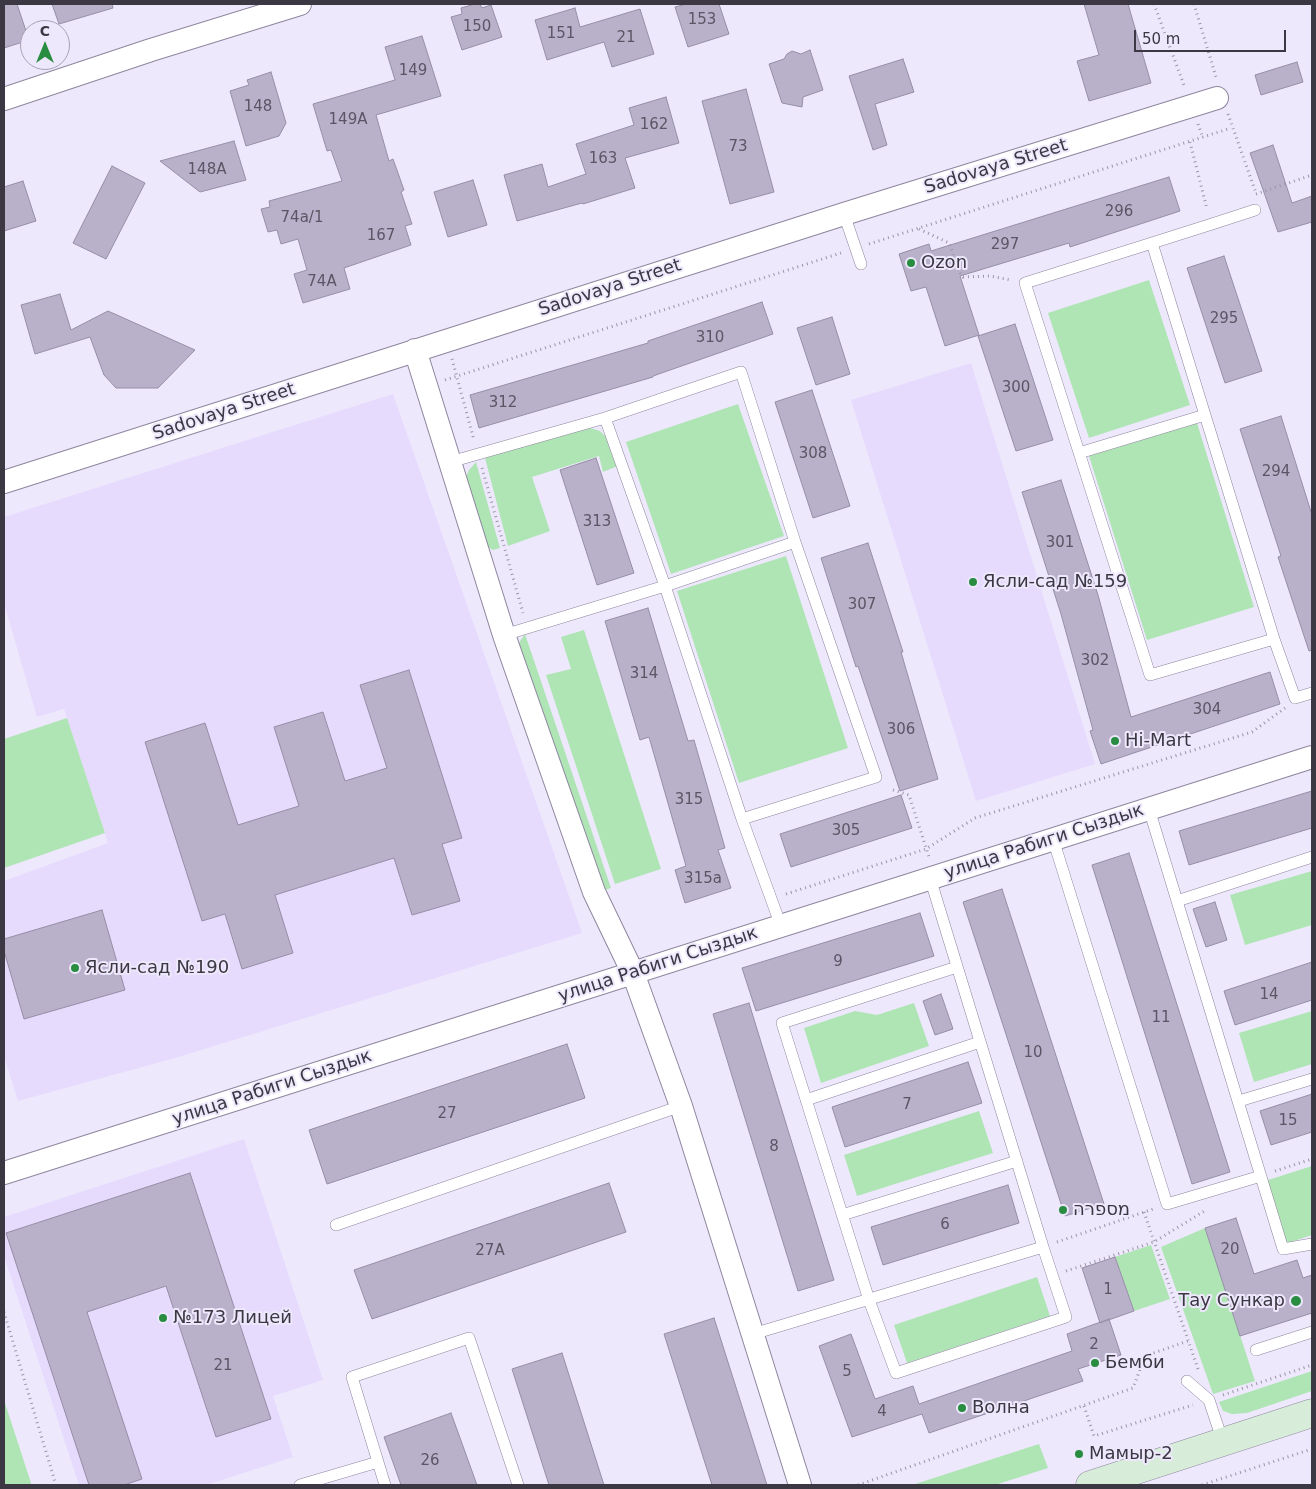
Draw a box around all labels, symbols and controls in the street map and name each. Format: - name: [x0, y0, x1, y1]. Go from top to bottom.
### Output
- house number: 153: [688, 11, 716, 29]
- house number: 150: [463, 18, 491, 36]
- north arrow: [20, 20, 70, 70]
- scale bar: [1136, 20, 1288, 52]
- text: С: [40, 23, 50, 39]
- house number: 151: [547, 25, 575, 43]
- house number: 21: [616, 29, 636, 47]
- text: 50 m: [1142, 30, 1180, 48]
- house number: 149: [399, 62, 427, 80]
- house number: 148: [244, 98, 272, 116]
- house number: 149А: [329, 111, 367, 129]
- house number: 162: [640, 116, 668, 134]
- street label: Sadovaya Street: [922, 135, 1070, 199]
- house number: 73: [728, 138, 748, 156]
- house number: 163: [589, 150, 617, 168]
- house number: 148А: [188, 161, 226, 179]
- house number: 296: [1105, 203, 1133, 221]
- house number: 74а/1: [281, 209, 323, 227]
- house number: 167: [367, 227, 395, 245]
- house number: 297: [991, 236, 1019, 254]
- place label: Ozon: [921, 252, 967, 274]
- street label: Sadovaya Street: [536, 255, 684, 321]
- marker: Ozon: [905, 257, 917, 269]
- house number: 74А: [307, 273, 337, 291]
- house number: 295: [1210, 310, 1238, 328]
- house number: 310: [696, 329, 724, 347]
- street label: Sadovaya Street: [150, 379, 298, 445]
- house number: 300: [1002, 379, 1030, 397]
- house number: 312: [489, 394, 517, 412]
- house number: 308: [799, 445, 827, 463]
- house number: 294: [1262, 463, 1290, 481]
- house number: 313: [583, 513, 611, 531]
- house number: 301: [1046, 534, 1074, 552]
- place label: Ясли-сад №159: [983, 571, 1127, 593]
- marker: Ясли-сад №159: [967, 576, 979, 588]
- house number: 307: [848, 596, 876, 614]
- house number: 302: [1081, 652, 1109, 670]
- house number: 314: [630, 665, 658, 683]
- house number: 304: [1193, 701, 1221, 719]
- house number: 306: [887, 721, 915, 739]
- place label: Hi-Mart: [1125, 730, 1191, 752]
- marker: Hi-Mart: [1109, 735, 1121, 747]
- house number: 315: [675, 791, 703, 809]
- street label: улица Рабиги Сыздык: [942, 800, 1146, 884]
- house number: 305: [832, 822, 860, 840]
- house number: 315а: [684, 870, 722, 888]
- street label: улица Рабиги Сыздык: [556, 923, 760, 1007]
- house number: 9: [833, 953, 843, 971]
- place label: Ясли-сад №190: [85, 957, 229, 979]
- marker: Ясли-сад №190: [69, 962, 81, 974]
- house number: 14: [1259, 986, 1279, 1004]
- house number: 11: [1151, 1009, 1171, 1027]
- house number: 10: [1023, 1044, 1043, 1062]
- street label: улица Рабиги Сыздык: [170, 1046, 374, 1130]
- house number: 7: [902, 1096, 912, 1114]
- house number: 27: [437, 1105, 457, 1123]
- house number: 15: [1278, 1112, 1298, 1130]
- house number: 8: [769, 1138, 779, 1156]
- place label: מספרה: [1073, 1199, 1130, 1221]
- marker: מספרה: [1057, 1204, 1069, 1216]
- house number: 6: [940, 1216, 950, 1234]
- house number: 20: [1220, 1241, 1240, 1259]
- house number: 27А: [475, 1242, 505, 1260]
- house number: 1: [1103, 1281, 1113, 1299]
- place label: Тау Сункар: [1178, 1290, 1285, 1312]
- marker: Тау Сункар: [1289, 1294, 1303, 1308]
- place label: №173 Лицей: [173, 1307, 292, 1329]
- marker: №173 Лицей: [157, 1312, 169, 1324]
- house number: 2: [1089, 1336, 1099, 1354]
- place label: Бемби: [1105, 1352, 1165, 1374]
- house number: 21: [213, 1357, 233, 1375]
- marker: Бемби: [1089, 1357, 1101, 1369]
- house number: 5: [842, 1363, 852, 1381]
- place label: Волна: [972, 1397, 1030, 1419]
- marker: Волна: [956, 1402, 968, 1414]
- house number: 4: [877, 1403, 887, 1421]
- place label: Мамыр-2: [1089, 1443, 1173, 1465]
- marker: Мамыр-2: [1073, 1448, 1085, 1460]
- house number: 26: [420, 1452, 440, 1470]

